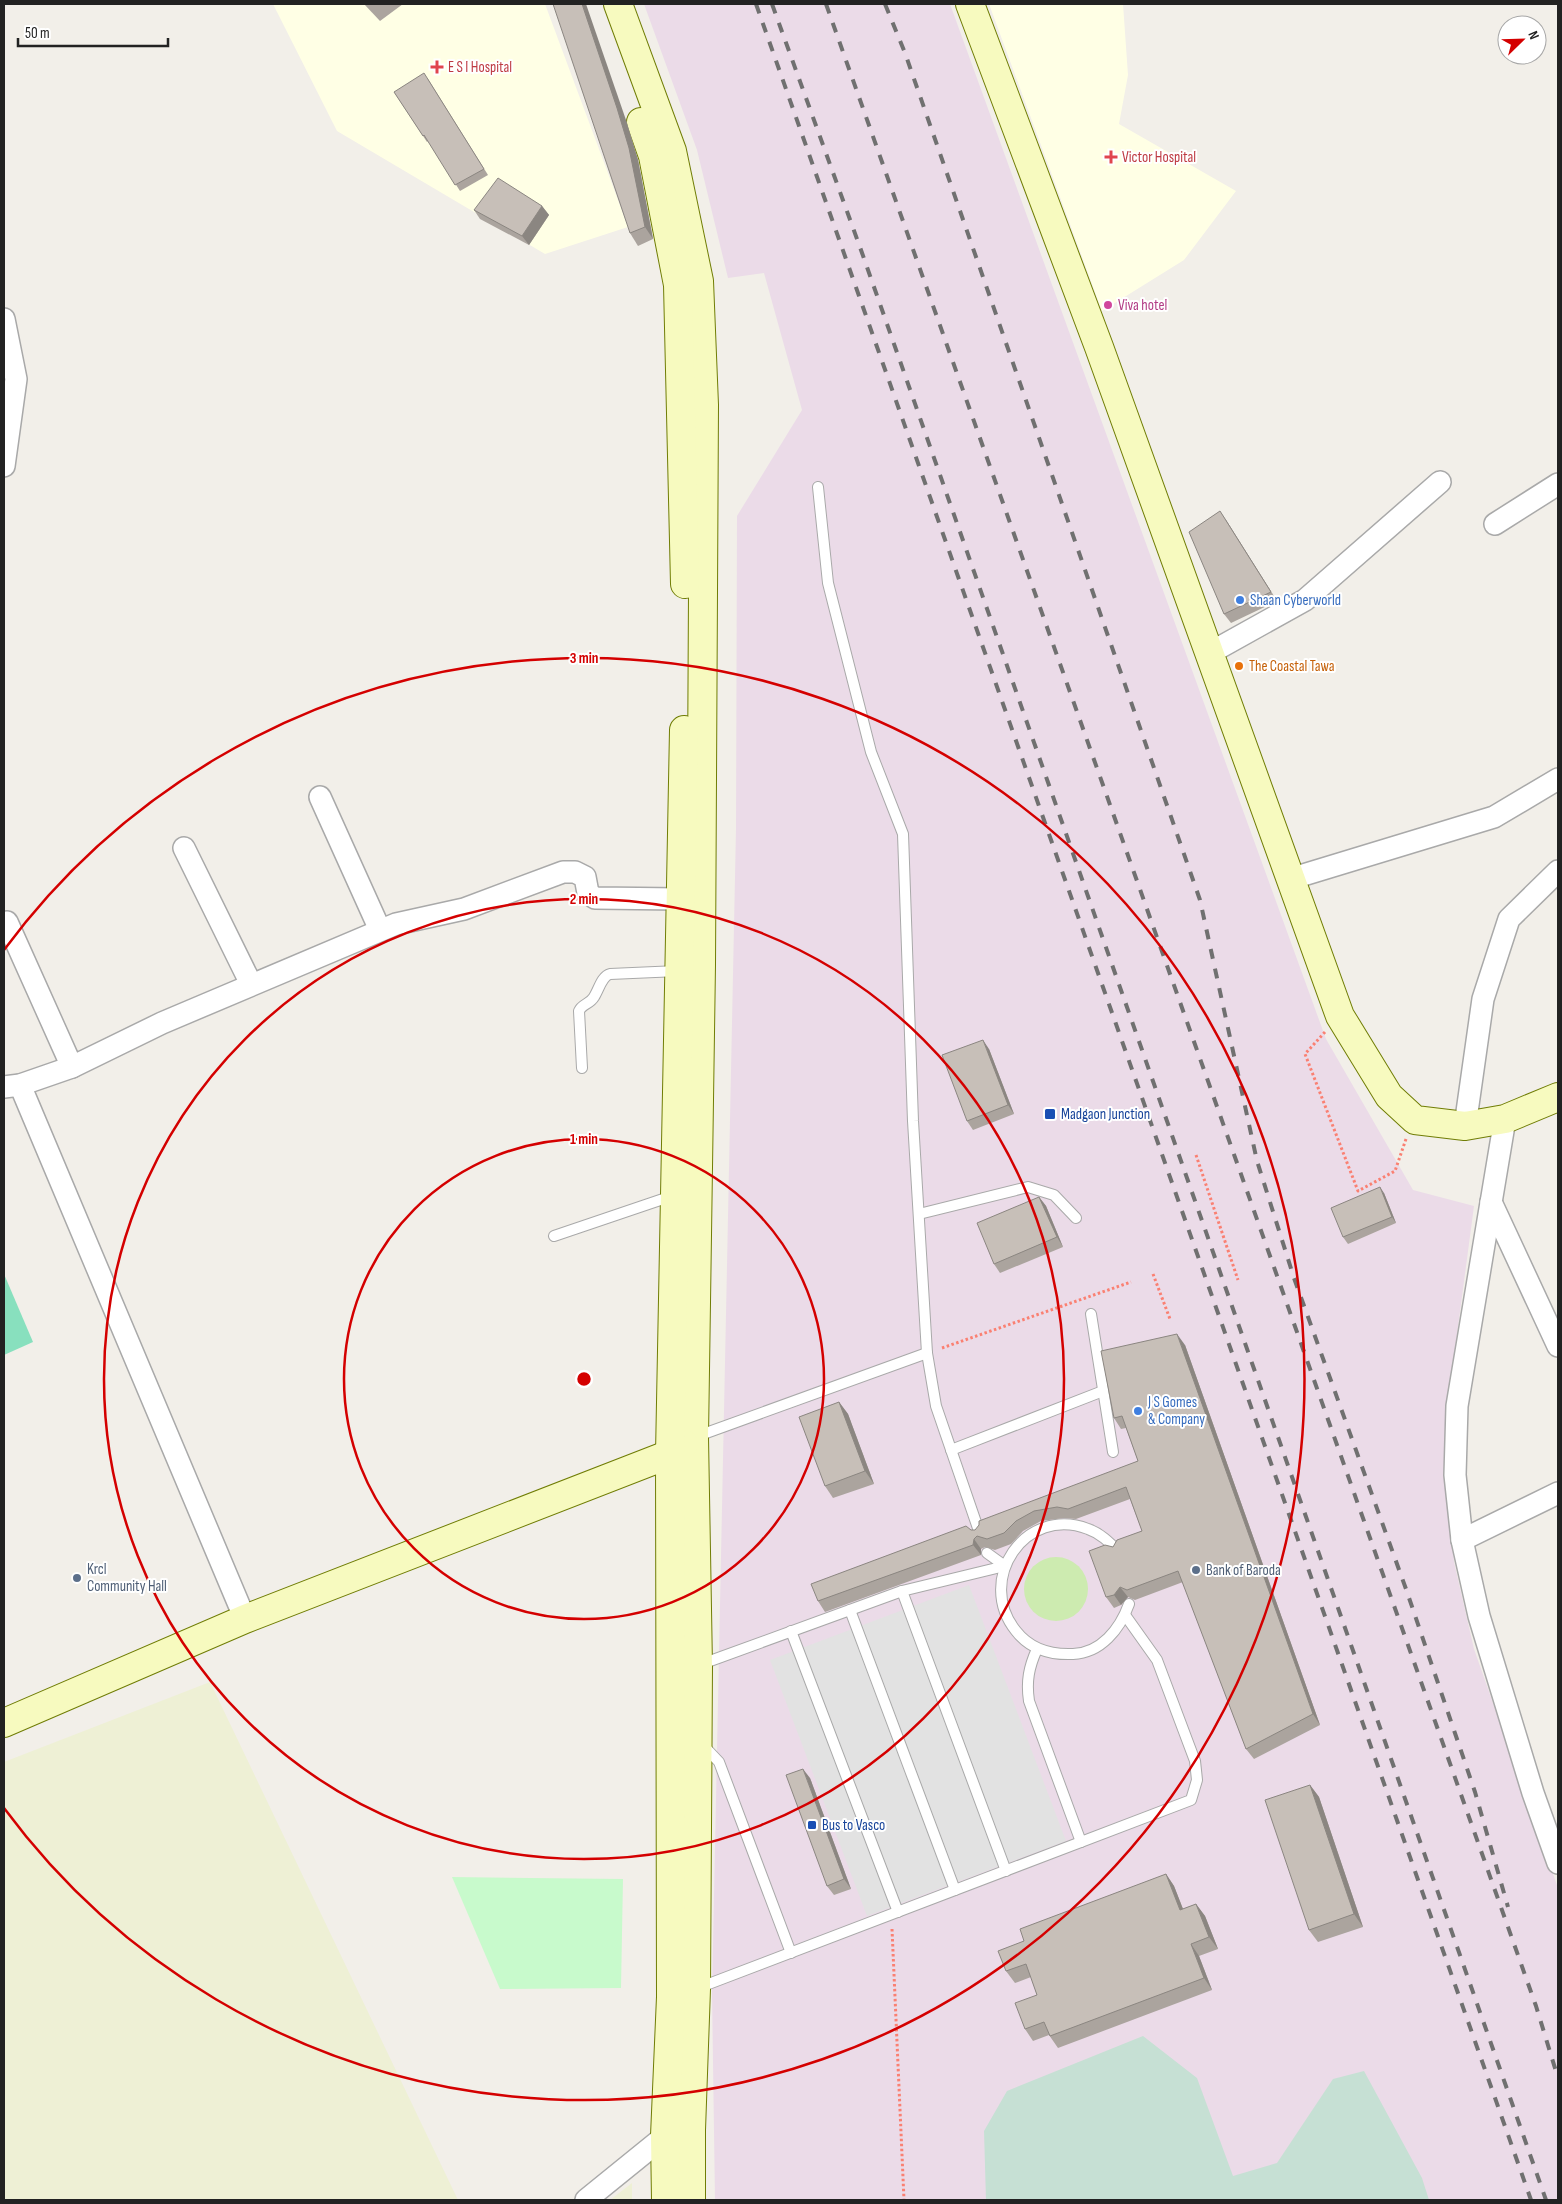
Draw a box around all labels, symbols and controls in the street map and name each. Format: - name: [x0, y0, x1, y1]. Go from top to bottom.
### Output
- scale bar: [18, 15, 168, 47]
- north arrow: [1497, 15, 1547, 65]
- text: 50 m: [25, 24, 50, 43]
- text: N: [1524, 28, 1543, 42]
- place label: E S I Hospital: [448, 58, 512, 77]
- marker: E S I Hospital: [430, 60, 444, 74]
- place label: Victor Hospital: [1122, 148, 1196, 167]
- marker: Victor Hospital: [1104, 150, 1118, 164]
- place label: Viva hotel: [1118, 296, 1167, 315]
- marker: Viva hotel: [1102, 299, 1114, 311]
- place label: Shaan Cyberworld: [1250, 591, 1341, 610]
- marker: Shaan Cyberworld: [1234, 594, 1246, 606]
- text: 3 min: [570, 649, 598, 668]
- place label: The Coastal Tawa: [1249, 657, 1335, 676]
- marker: The Coastal Tawa: [1233, 660, 1245, 672]
- text: 2 min: [570, 890, 598, 909]
- place label: Madgaon Junction: [1061, 1105, 1150, 1124]
- marker: Madgaon Junction: [1043, 1107, 1057, 1121]
- text: 1 min: [570, 1130, 598, 1149]
- centre of rings: [575, 1370, 593, 1388]
- place label: J S Gomes & Company: [1147, 1393, 1205, 1429]
- marker: J S Gomes & Company: [1132, 1405, 1144, 1417]
- place label: Krcl Community Hall: [87, 1560, 167, 1596]
- place label: Bank of Baroda: [1206, 1561, 1281, 1580]
- marker: Bank of Baroda: [1190, 1564, 1202, 1576]
- marker: Krcl Community Hall: [71, 1572, 83, 1584]
- place label: Bus to Vasco: [822, 1816, 885, 1835]
- marker: Bus to Vasco: [806, 1819, 818, 1831]

